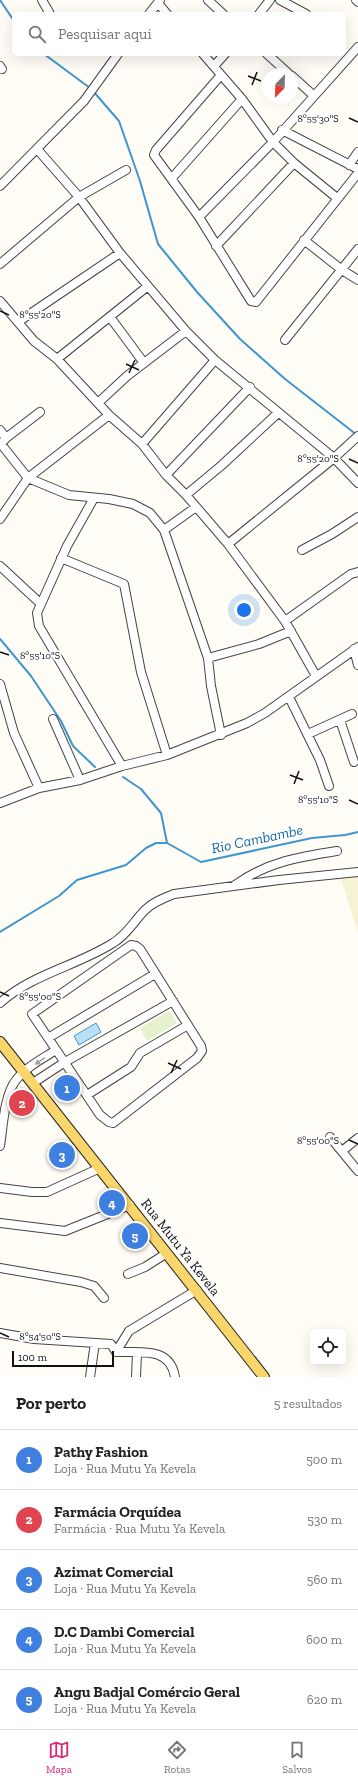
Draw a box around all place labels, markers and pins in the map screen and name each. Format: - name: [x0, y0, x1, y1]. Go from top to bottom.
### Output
- pin: 1: [54, 1073, 80, 1103]
- pin: 2: [9, 1088, 35, 1118]
- pin: 3: [49, 1140, 75, 1170]
- pin: 4: [99, 1188, 125, 1218]
- pin: 5: [122, 1221, 148, 1251]

